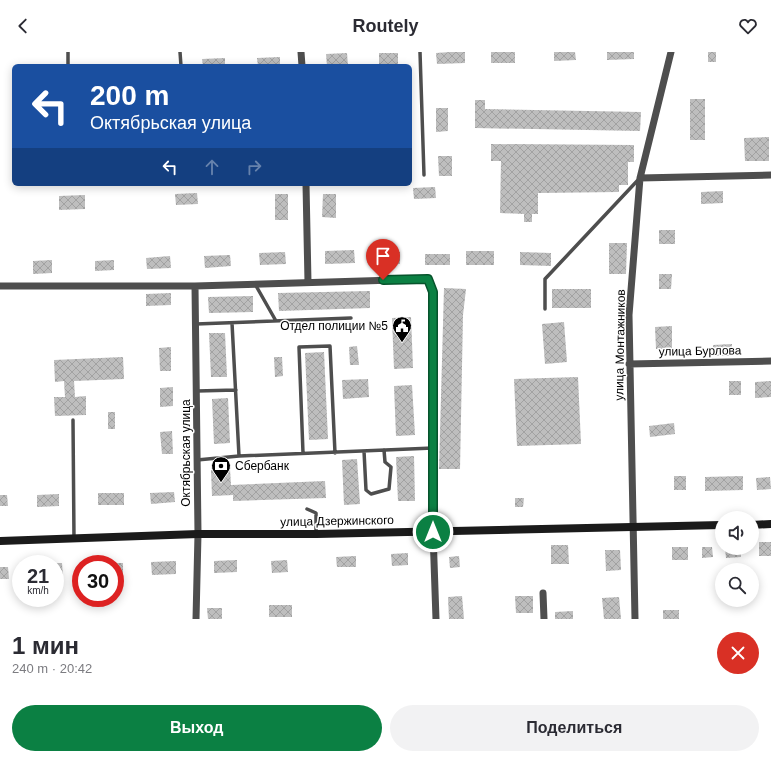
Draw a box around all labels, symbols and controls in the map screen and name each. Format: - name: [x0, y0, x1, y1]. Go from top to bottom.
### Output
- icon: back: [12, 15, 34, 37]
- icon: heart: [737, 15, 759, 37]
- text: Routely: [352, 16, 419, 36]
- icon: left: [24, 80, 76, 132]
- text: 200 m: [90, 80, 169, 111]
- text: Октябрьская улица: [90, 113, 251, 133]
- icon: left: [159, 156, 181, 178]
- icon: ahead: [201, 156, 223, 178]
- icon: right: [243, 156, 265, 178]
- pin: [366, 239, 400, 280]
- icon: arrive: [372, 245, 394, 267]
- street label: улица Монтажников: [612, 289, 628, 401]
- public building icon: Отдел полиции №5: [391, 315, 413, 343]
- place label: Отдел полиции №5: [280, 319, 388, 333]
- street label: улица Бурлова: [658, 343, 742, 359]
- street label: Октябрьская улица: [179, 399, 193, 507]
- bank icon: Сбербанк: [210, 455, 232, 483]
- place label: Сбербанк: [235, 459, 290, 473]
- position arrow: [412, 511, 454, 553]
- map controls: [715, 511, 759, 607]
- button: sound: [715, 511, 759, 555]
- street label: улица Дзержинского: [280, 513, 394, 529]
- speed limit sign: 30: [72, 555, 124, 607]
- button: search: [715, 563, 759, 607]
- text: 21: [27, 565, 49, 587]
- text: km/h: [27, 585, 49, 596]
- text: 1 мин: [12, 632, 79, 659]
- button: close: [717, 632, 759, 674]
- text: 240 m · 20:42: [12, 661, 92, 676]
- button: Выход: [12, 705, 382, 751]
- button: Поделиться: [390, 705, 759, 751]

